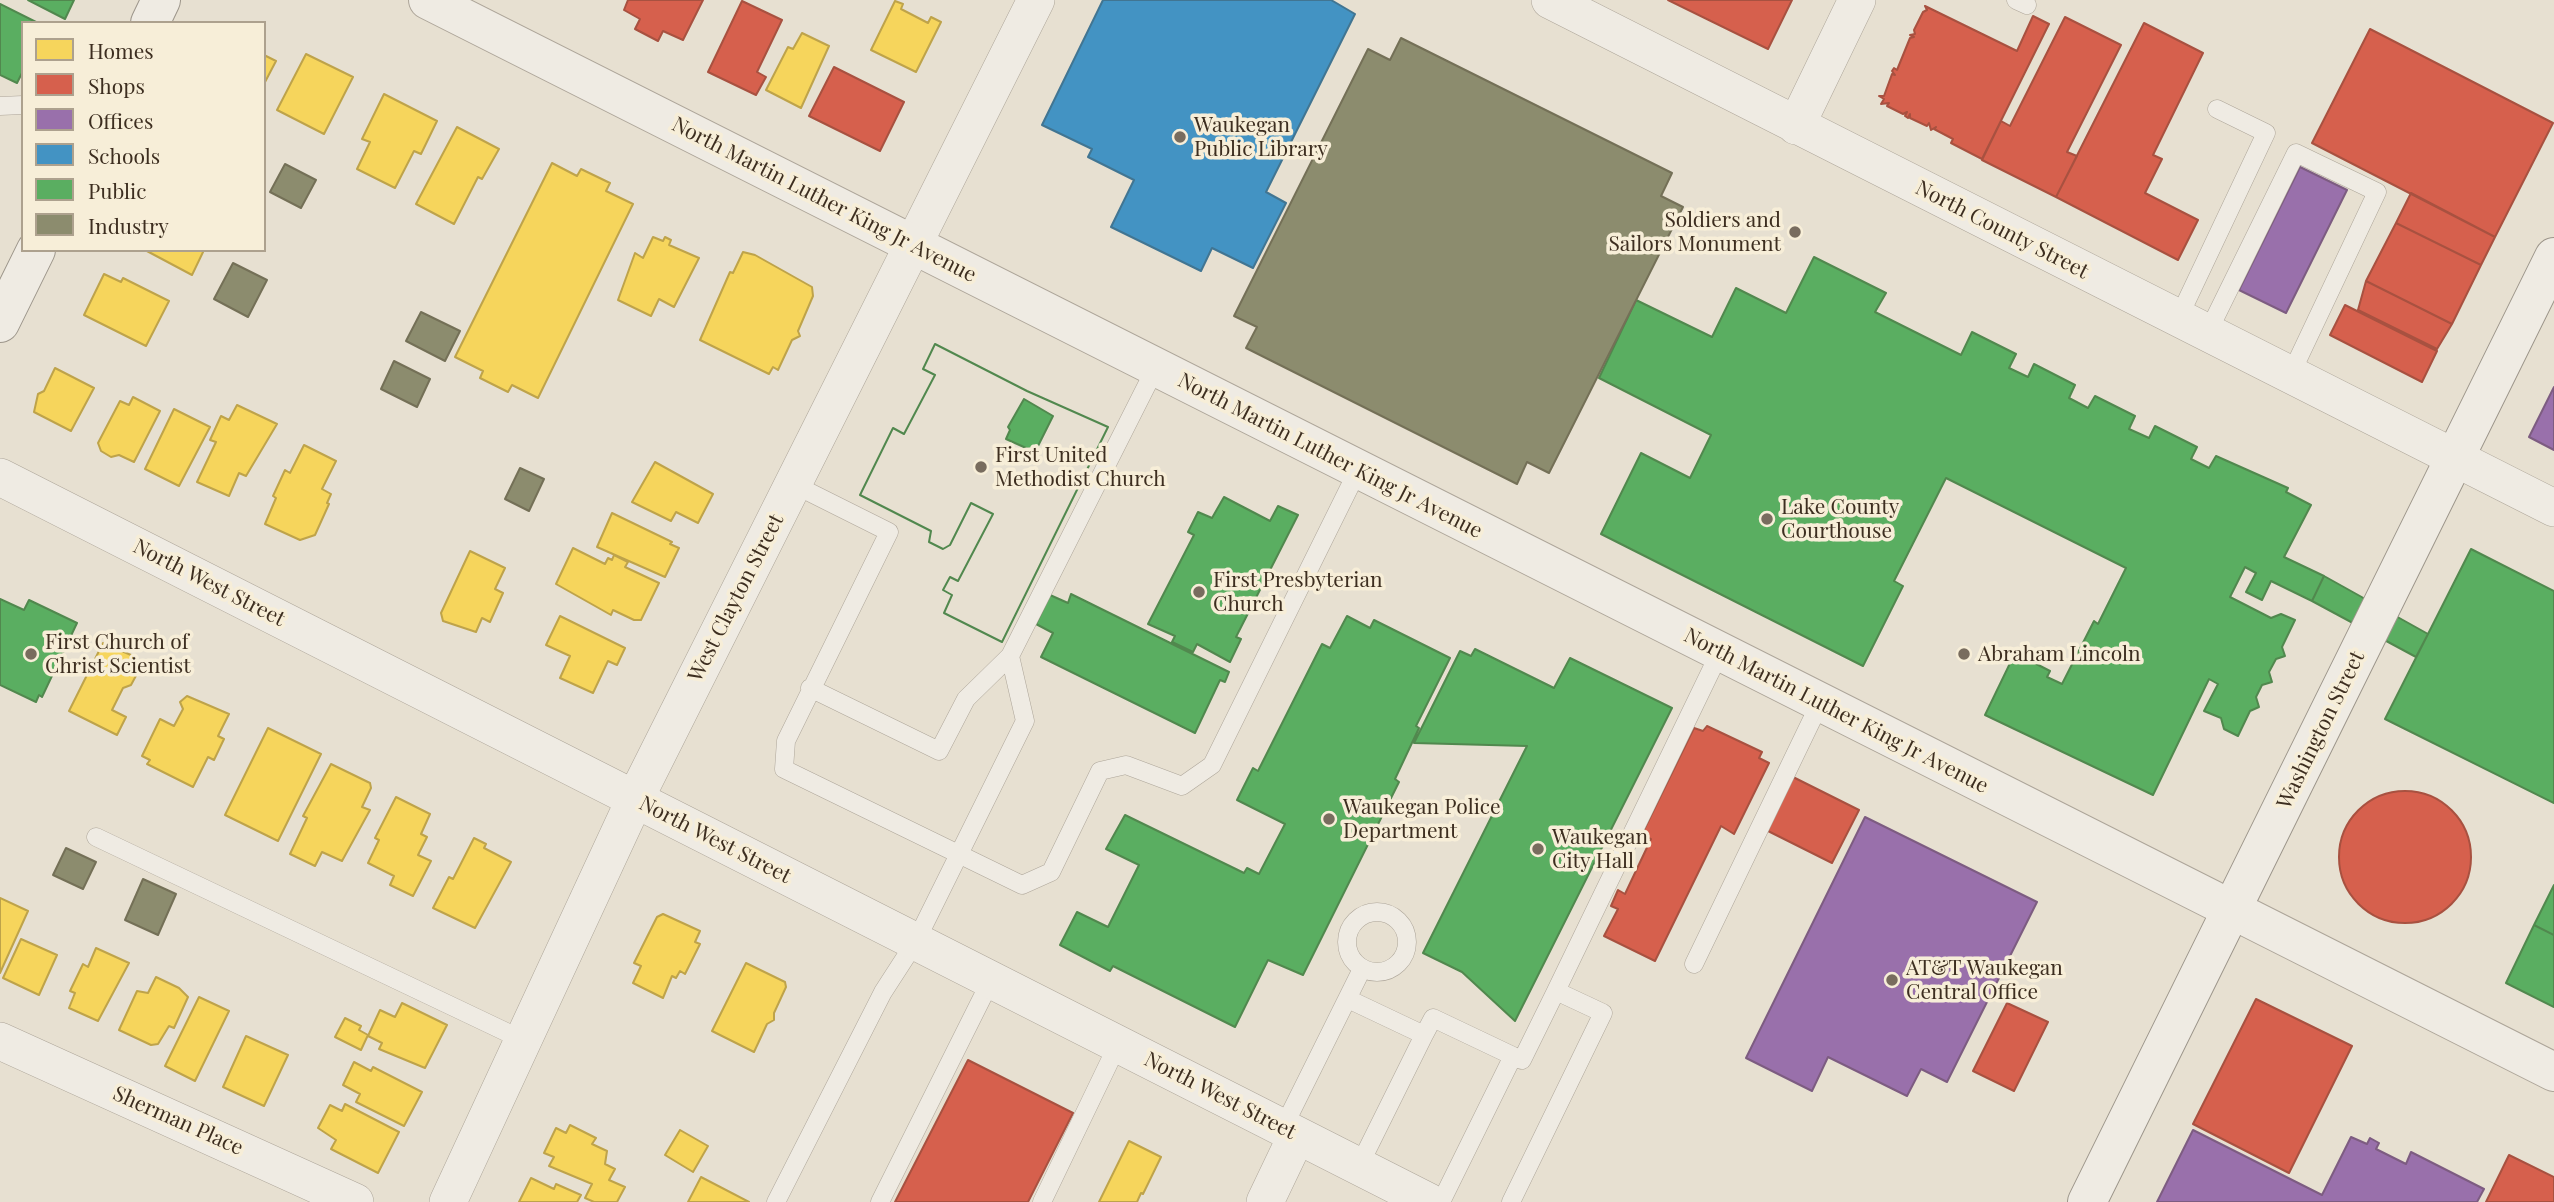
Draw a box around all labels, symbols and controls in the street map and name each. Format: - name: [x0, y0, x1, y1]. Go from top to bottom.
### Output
- legend: [21, 21, 266, 252]
- text: Homes: [88, 36, 154, 64]
- text: Shops: [88, 71, 145, 99]
- text: Offices: [88, 106, 153, 134]
- street label: North Martin Luther King Jr Avenue: [668, 112, 980, 288]
- place label: Waukegan Public Library: [1194, 112, 1328, 162]
- marker: Waukegan Public Library: [1172, 129, 1188, 145]
- text: Schools: [88, 141, 160, 169]
- street label: North County Street: [1911, 175, 2093, 285]
- text: Public: [88, 176, 146, 204]
- place label: Soldiers and Sailors Monument: [1608, 207, 1781, 257]
- text: Industry: [88, 211, 169, 239]
- marker: Soldiers and Sailors Monument: [1787, 224, 1803, 240]
- street label: North Martin Luther King Jr Avenue: [1174, 368, 1486, 544]
- place label: First United Methodist Church: [995, 442, 1166, 492]
- marker: First United Methodist Church: [973, 459, 989, 475]
- place label: Lake County Courthouse: [1781, 494, 1899, 544]
- street label: West Clayton Street: [683, 510, 789, 686]
- marker: Lake County Courthouse: [1759, 511, 1775, 527]
- street label: North West Street: [129, 534, 289, 632]
- place label: First Presbyterian Church: [1213, 567, 1382, 617]
- marker: First Presbyterian Church: [1191, 584, 1207, 600]
- street label: North Martin Luther King Jr Avenue: [1680, 623, 1992, 799]
- place label: First Church of Christ Scientist: [45, 629, 191, 679]
- place label: Abraham Lincoln: [1978, 641, 2141, 667]
- marker: First Church of Christ Scientist: [23, 646, 39, 662]
- marker: Abraham Lincoln: [1956, 646, 1972, 662]
- street label: Washington Street: [2272, 647, 2370, 813]
- street label: North West Street: [635, 791, 795, 889]
- place label: Waukegan Police Department: [1343, 794, 1501, 844]
- marker: Waukegan Police Department: [1321, 811, 1337, 827]
- place label: Waukegan City Hall: [1552, 824, 1648, 874]
- marker: Waukegan City Hall: [1530, 841, 1546, 857]
- place label: AT&T Waukegan Central Office: [1906, 955, 2063, 1005]
- marker: AT&T Waukegan Central Office: [1884, 972, 1900, 988]
- street label: North West Street: [1140, 1047, 1300, 1145]
- street label: Sherman Place: [109, 1081, 247, 1161]

